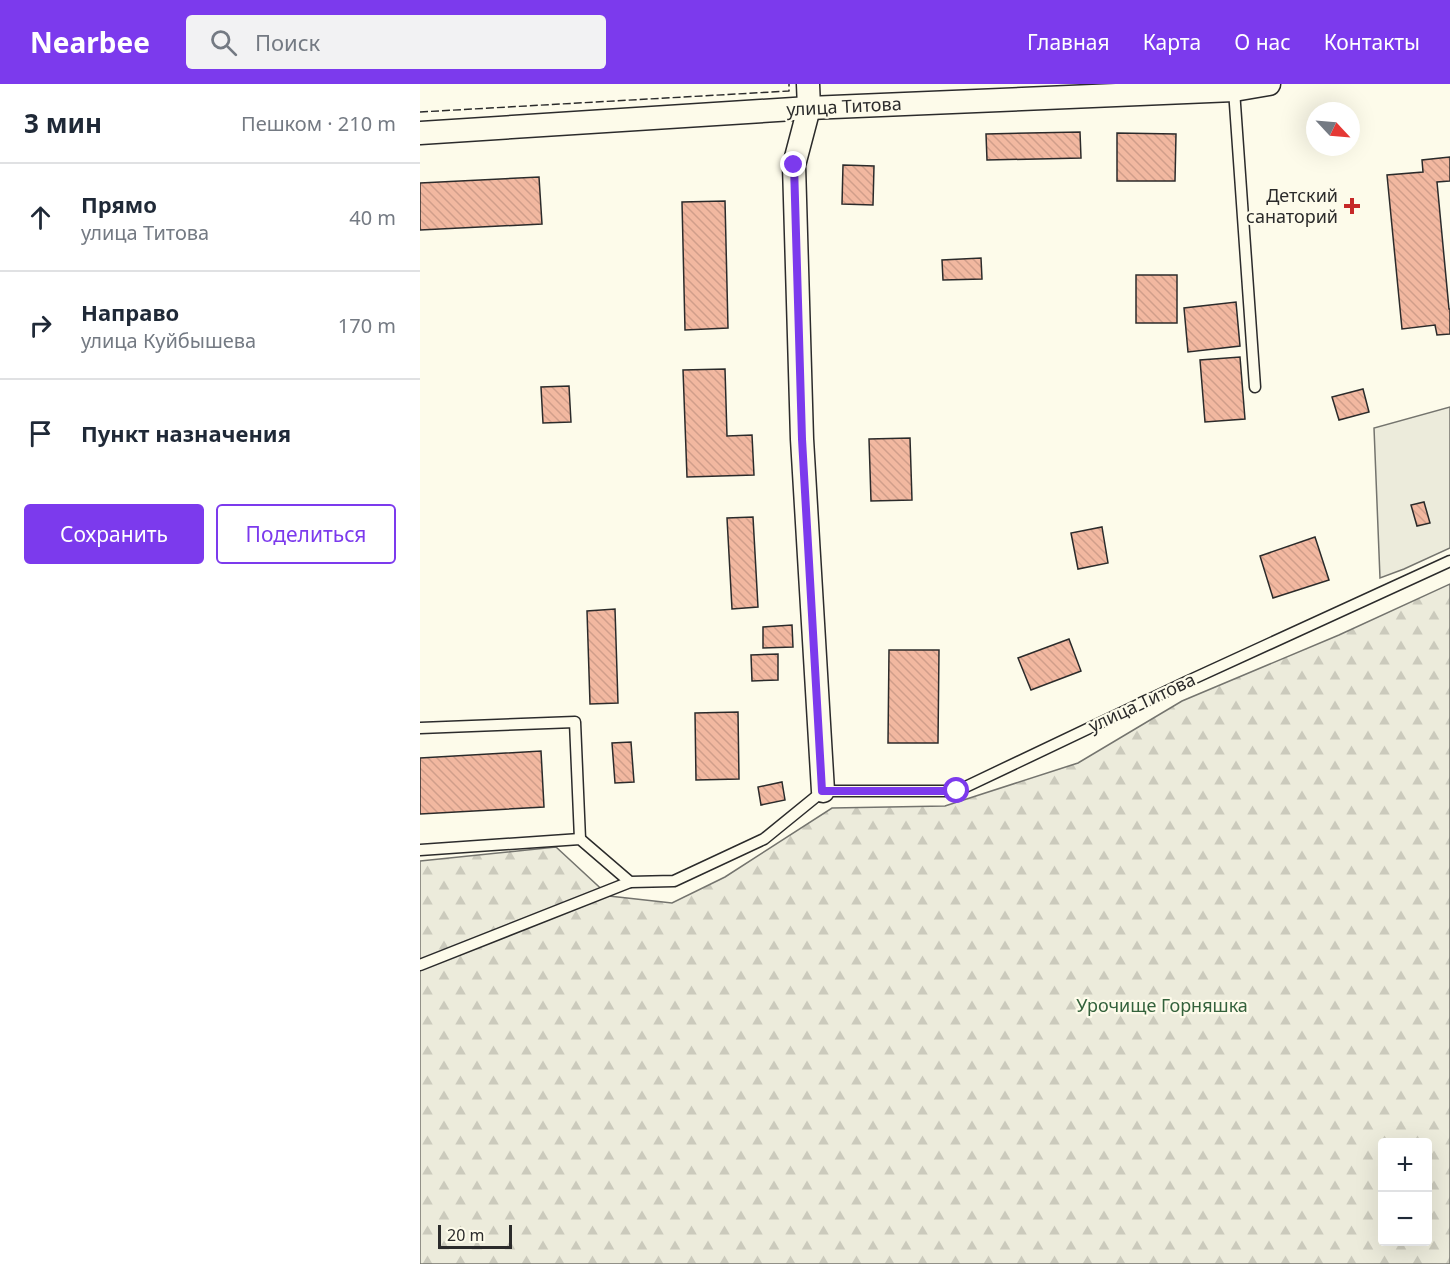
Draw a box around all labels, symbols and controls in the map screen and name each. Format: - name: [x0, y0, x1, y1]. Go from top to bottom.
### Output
- search box: [186, 15, 606, 69]
- text: Nearbee: [30, 23, 150, 61]
- icon: search: [207, 26, 240, 59]
- text: Поиск: [255, 27, 320, 57]
- text: Главная: [1027, 28, 1110, 56]
- text: Карта: [1143, 28, 1201, 56]
- text: О нас: [1234, 28, 1291, 56]
- text: Контакты: [1324, 28, 1420, 56]
- street label: улица Титова: [786, 91, 902, 121]
- north arrow: [1306, 102, 1360, 156]
- text: 3 мин: [24, 105, 102, 141]
- text: Пешком · 210 m: [241, 110, 396, 137]
- route end: [780, 151, 806, 177]
- place label: Детский санаторий: [1246, 183, 1338, 228]
- text: Прямо: [81, 189, 157, 219]
- marker: Детский санаторий: [1343, 197, 1361, 215]
- icon: ahead: [24, 201, 57, 234]
- text: 40 m: [349, 204, 396, 231]
- text: улица Титова: [81, 219, 209, 246]
- text: Направо: [81, 297, 179, 327]
- icon: right: [24, 309, 57, 342]
- text: 170 m: [338, 312, 396, 339]
- text: улица Куйбышева: [81, 327, 256, 354]
- icon: arrive: [24, 417, 57, 450]
- text: Пункт назначения: [81, 418, 291, 448]
- button: Сохранить: [24, 504, 204, 564]
- button: Поделиться: [216, 504, 396, 564]
- street label: улица Титова: [1084, 667, 1199, 737]
- route start: [943, 777, 969, 803]
- park label: Урочище Горняшка: [1076, 993, 1248, 1017]
- map controls: [1378, 1138, 1432, 1246]
- button: +: [1378, 1138, 1432, 1192]
- button: −: [1378, 1192, 1432, 1246]
- scale bar: [438, 1222, 512, 1250]
- text: 20 m: [447, 1224, 484, 1246]

